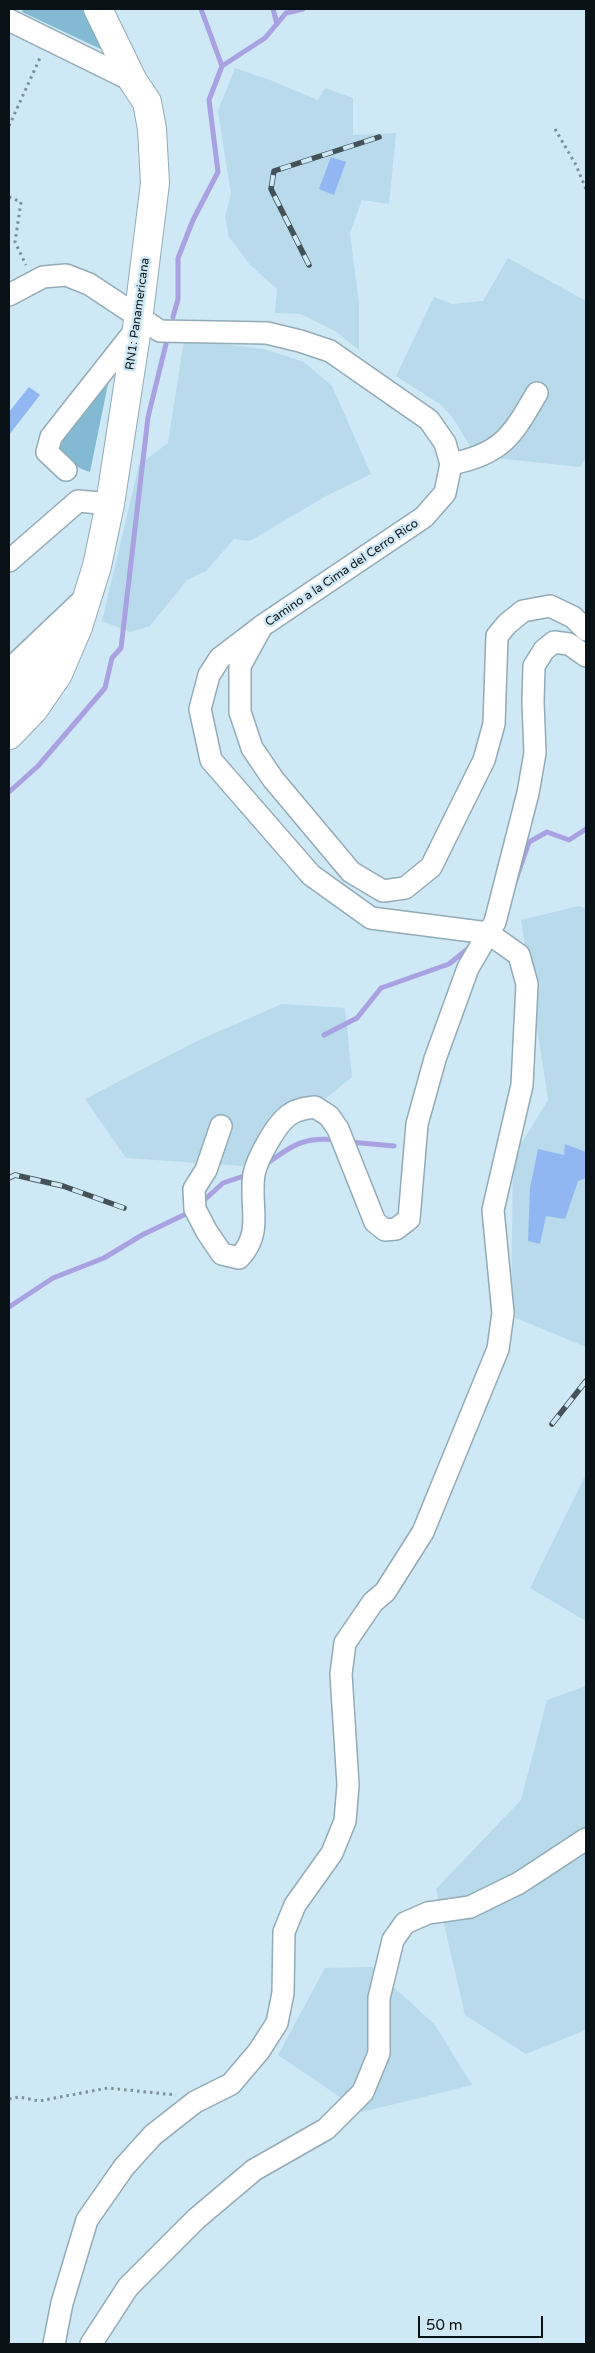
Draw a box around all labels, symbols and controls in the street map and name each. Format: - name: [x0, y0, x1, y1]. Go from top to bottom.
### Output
- street label: RN1: Panamericana: [123, 257, 153, 371]
- street label: Camino a la Cima del Cerro Rico: [263, 516, 421, 630]
- scale bar: [420, 2306, 545, 2338]
- text: 50 m: [426, 2316, 463, 2334]

